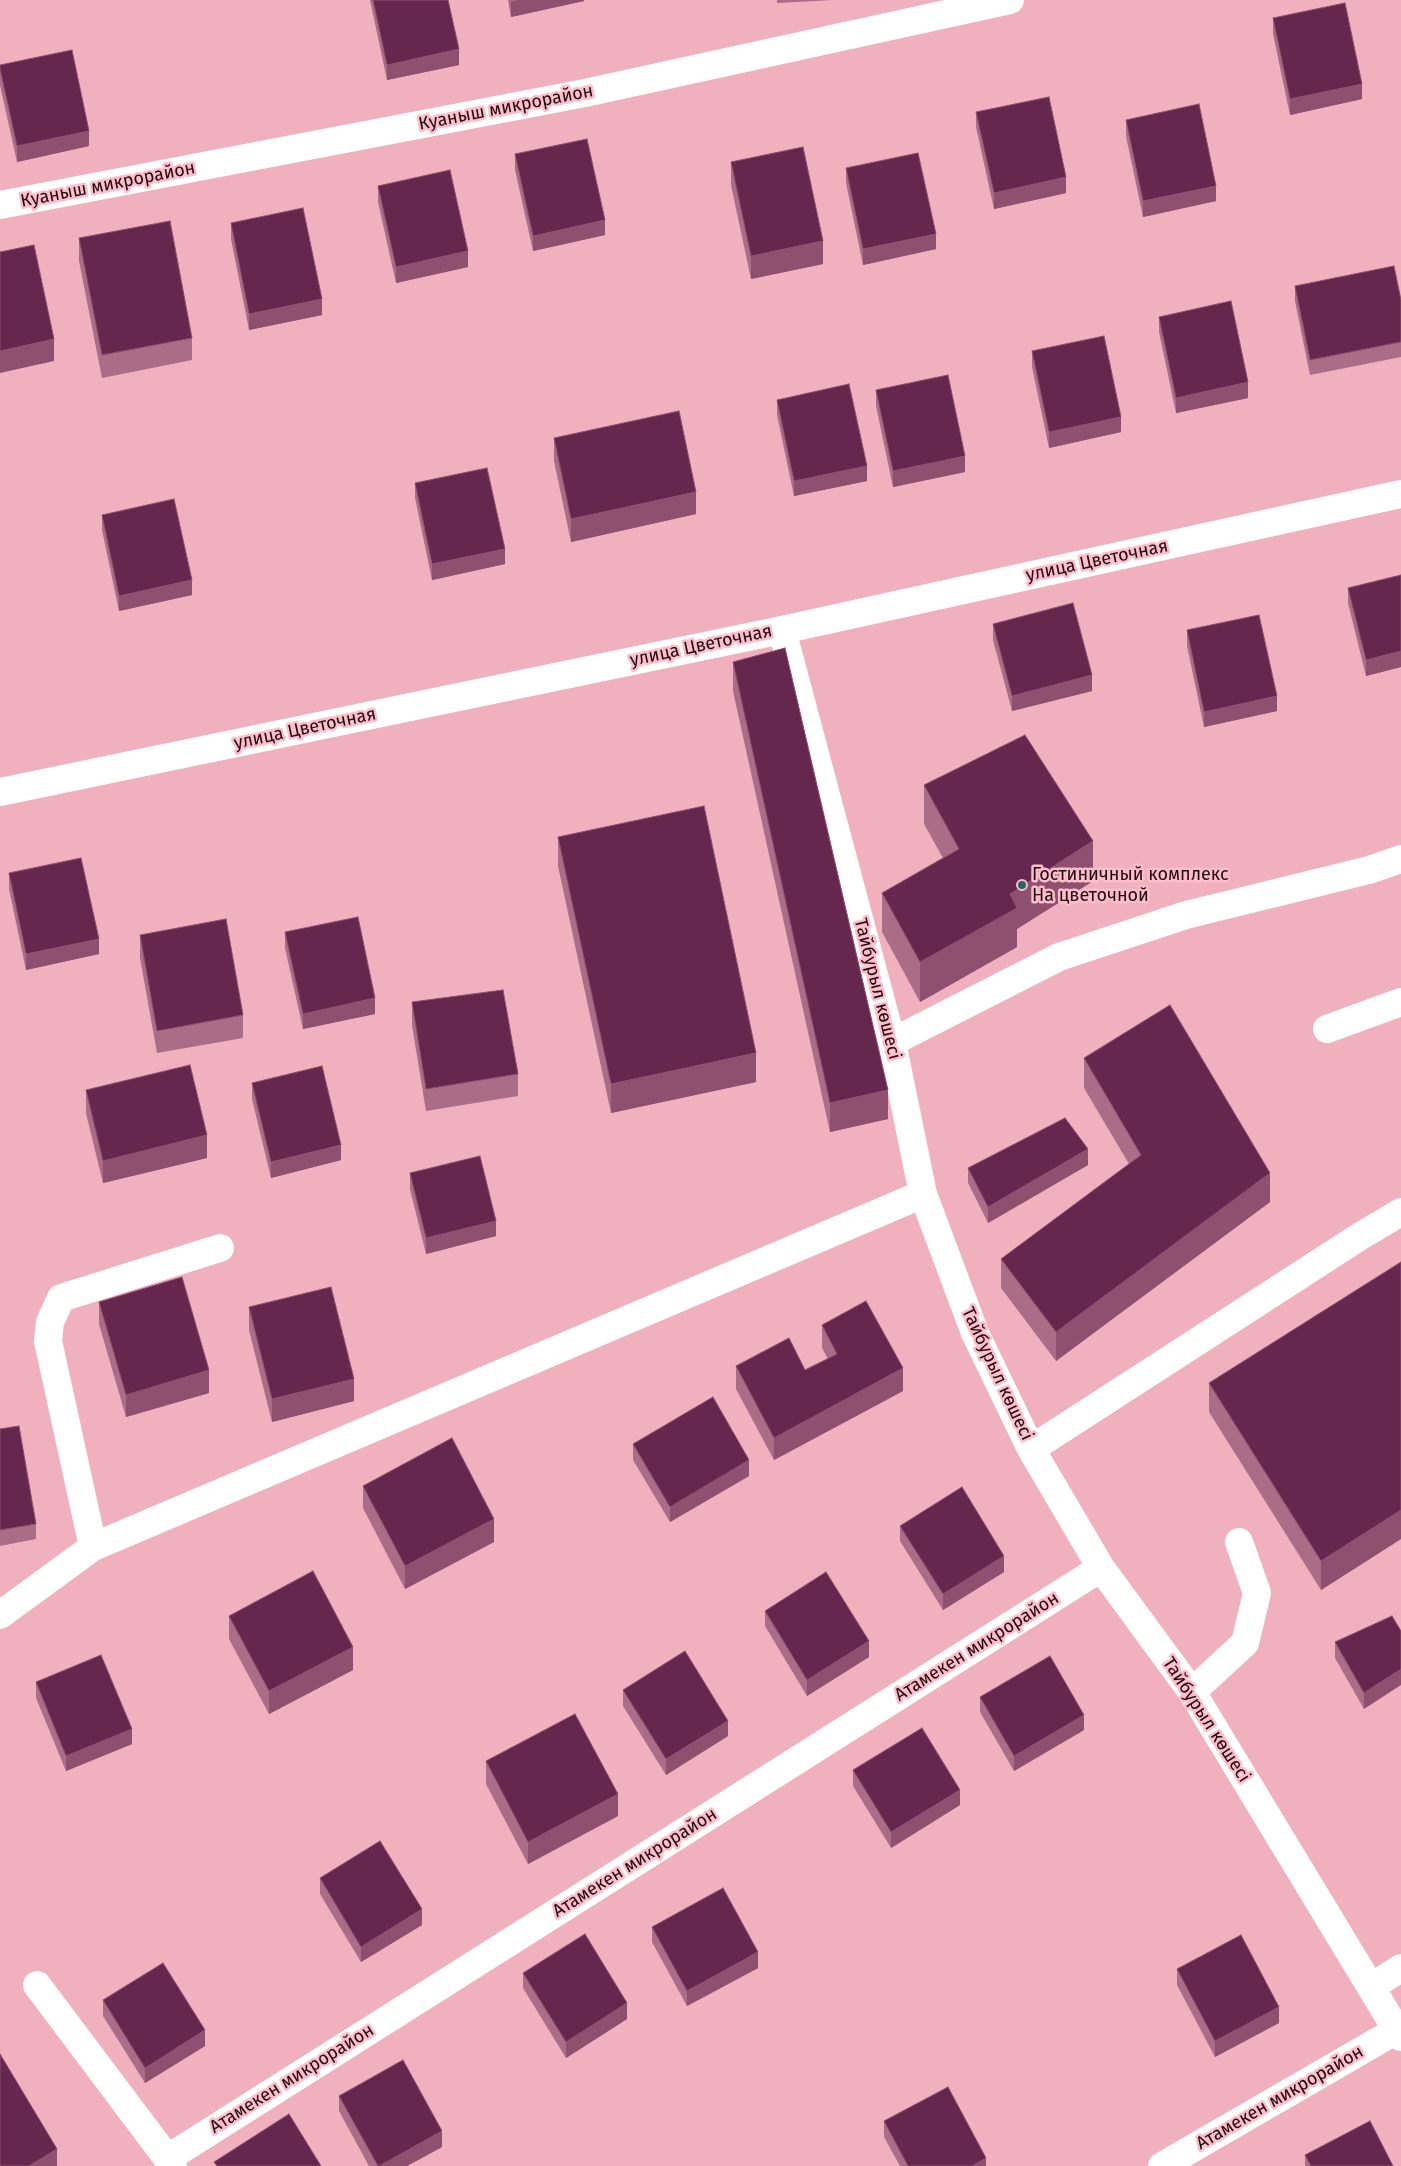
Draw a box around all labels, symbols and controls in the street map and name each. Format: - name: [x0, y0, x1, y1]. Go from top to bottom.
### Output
- street label: Куаныш микрорайон: [417, 80, 595, 136]
- street label: Куаныш микрорайон: [19, 157, 197, 213]
- street label: улица Цветочная: [1024, 535, 1170, 587]
- street label: улица Цветочная: [628, 620, 774, 672]
- street label: улица Цветочная: [232, 703, 378, 755]
- place label: Гостиничный комплекс На цветочной: [1032, 864, 1229, 906]
- marker: Гостиничный комплекс На цветочной: [1016, 879, 1028, 891]
- street label: Тайбурыл көшесі: [849, 916, 905, 1062]
- street label: Тайбурыл көшесі: [957, 1304, 1037, 1444]
- street label: Атамекен микрорайон: [891, 1588, 1063, 1706]
- street label: Тайбурыл көшесі: [1158, 1653, 1254, 1787]
- street label: Атамекен микрорайон: [549, 1804, 721, 1922]
- street label: Атамекен микрорайон: [206, 2020, 378, 2138]
- street label: Атамекен микрорайон: [1193, 2041, 1367, 2155]

